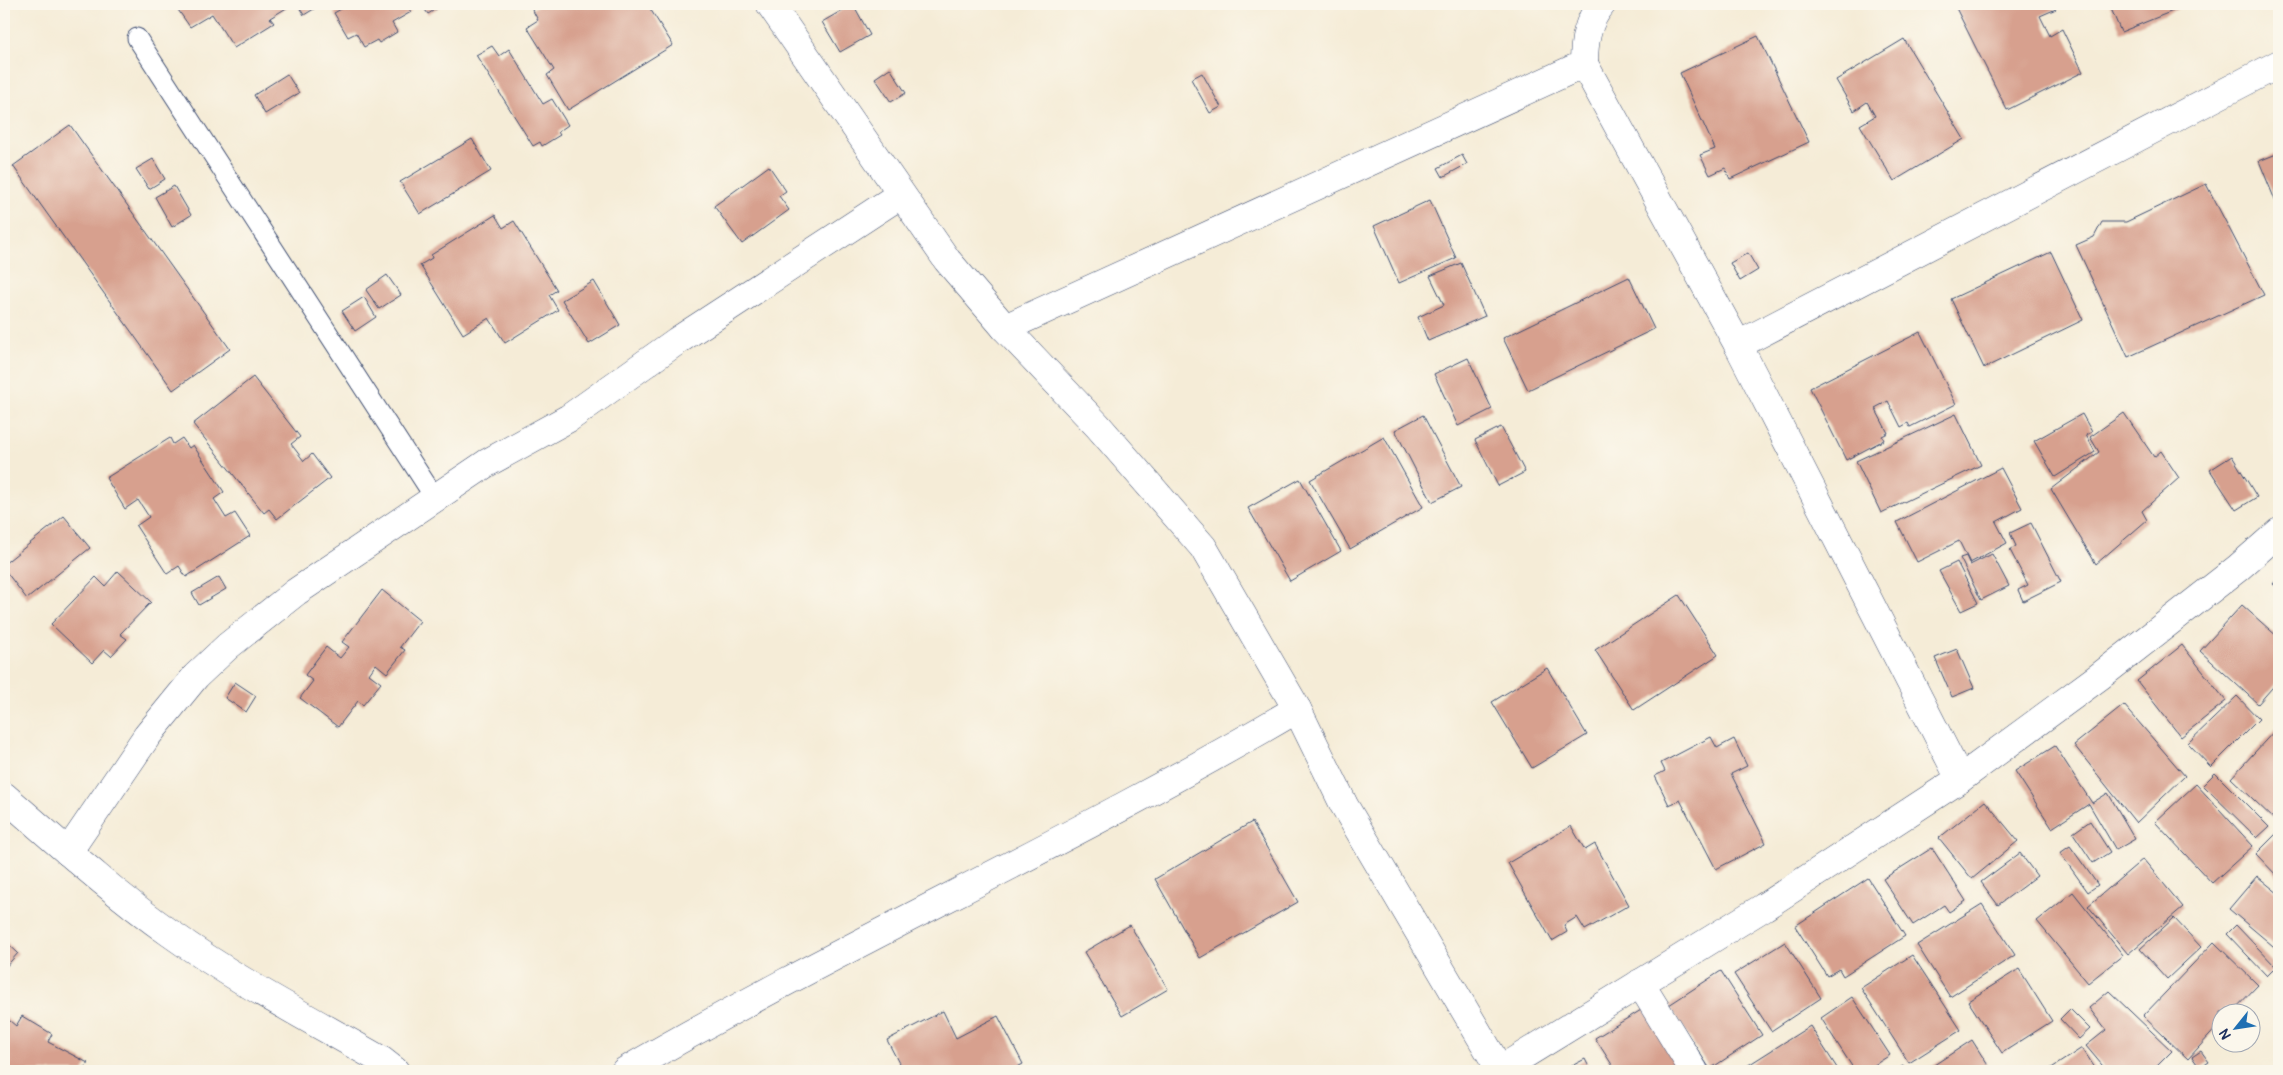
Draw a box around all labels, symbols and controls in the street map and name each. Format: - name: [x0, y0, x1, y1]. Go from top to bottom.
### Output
- north arrow: [2210, 1002, 2260, 1052]
- text: N: [2215, 1026, 2235, 1043]

